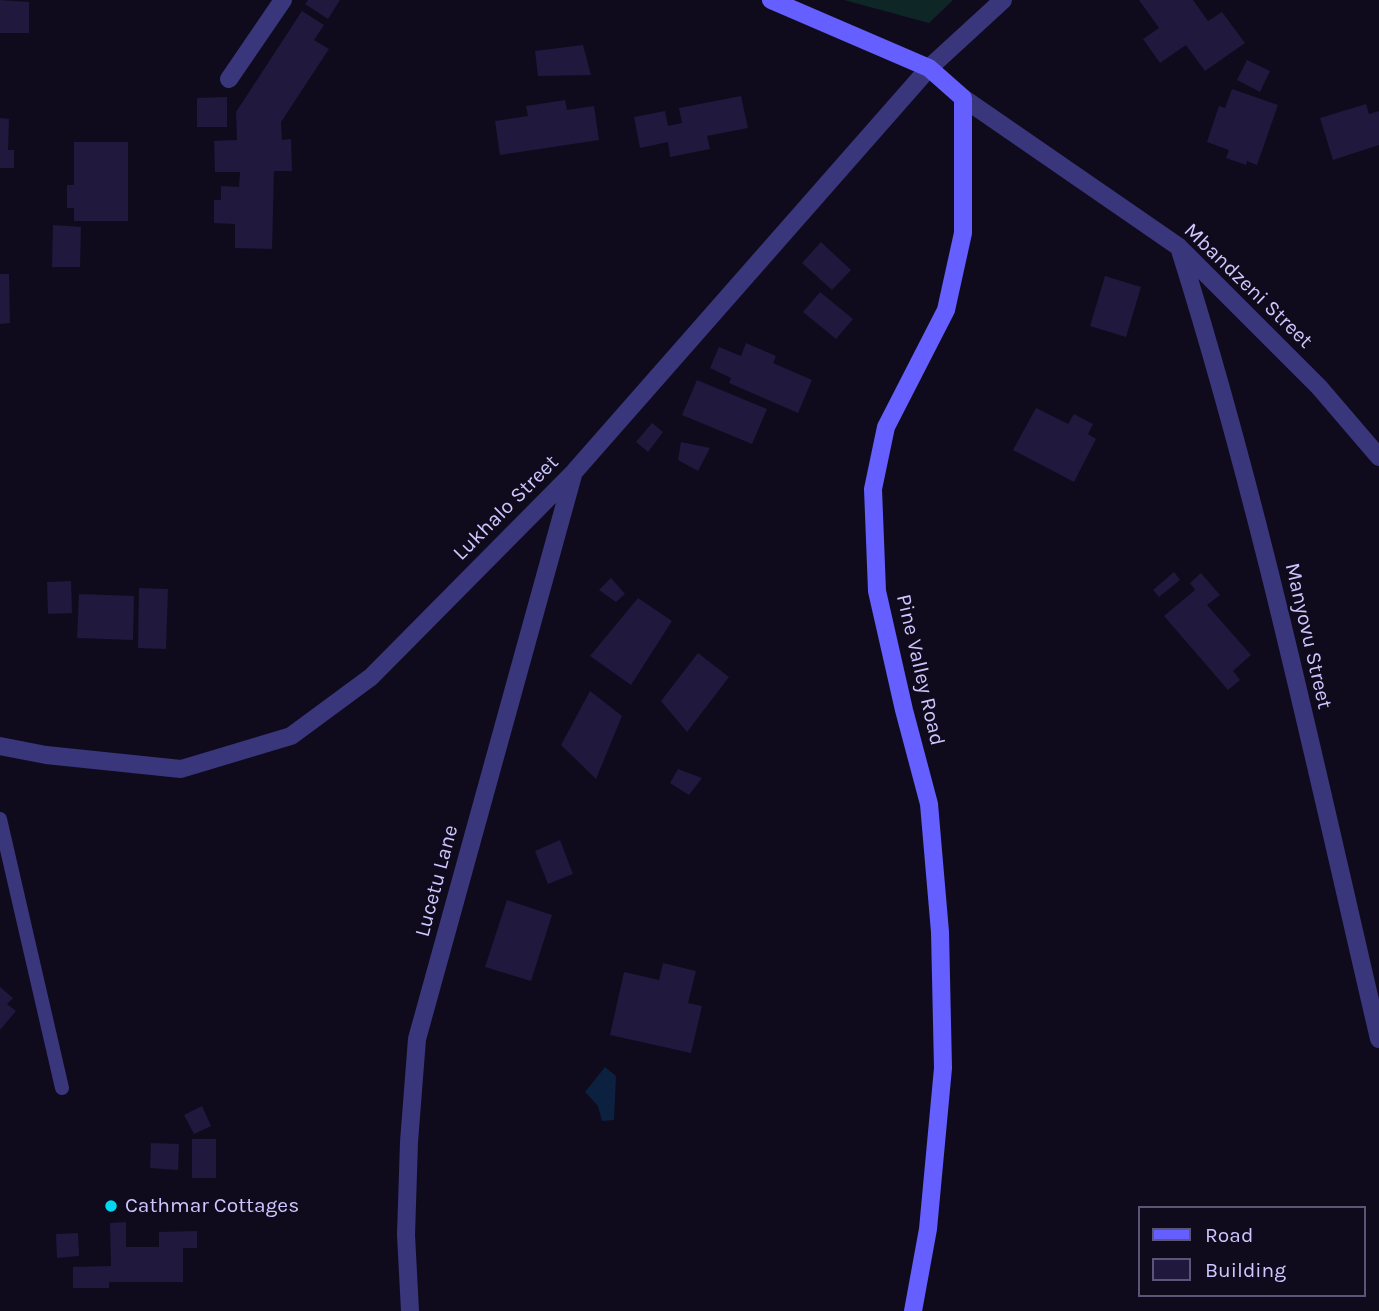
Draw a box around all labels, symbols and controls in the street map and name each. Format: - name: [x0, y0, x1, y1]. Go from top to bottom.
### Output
- street label: Mbandzeni Street: [1178, 218, 1318, 354]
- street label: Lukhalo Street: [448, 450, 564, 566]
- street label: Manyovu Street: [1279, 560, 1337, 712]
- street label: Pine Valley Road: [890, 592, 950, 748]
- street label: Lucetu Lane: [410, 822, 464, 940]
- place label: Cathmar Cottages: [125, 1193, 299, 1219]
- marker: Cathmar Cottages: [103, 1198, 119, 1214]
- legend: [1138, 1206, 1365, 1297]
- text: Road: [1205, 1223, 1253, 1247]
- text: Building: [1205, 1258, 1286, 1282]

